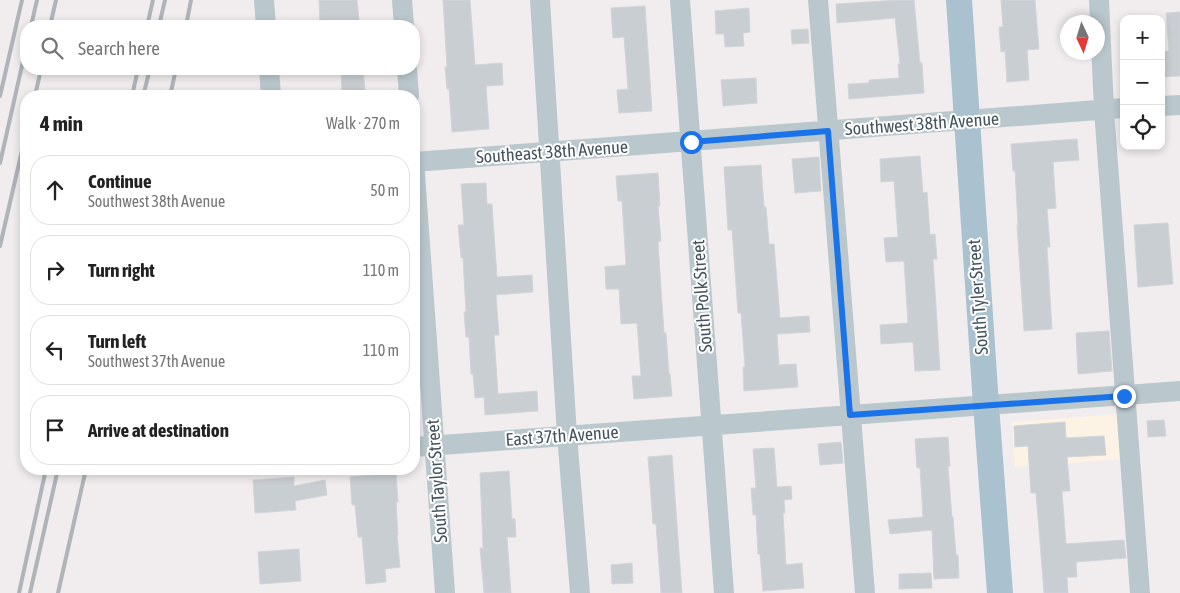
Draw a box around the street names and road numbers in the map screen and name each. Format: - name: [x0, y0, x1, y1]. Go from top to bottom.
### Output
- street label: Southwest 38th Avenue: [844, 108, 1000, 139]
- street label: Southeast 38th Avenue: [475, 136, 629, 167]
- street label: South Polk Street: [687, 239, 716, 353]
- street label: South Tyler Street: [963, 239, 992, 355]
- street label: South Taylor Street: [422, 419, 451, 544]
- street label: East 37th Avenue: [505, 421, 619, 450]

